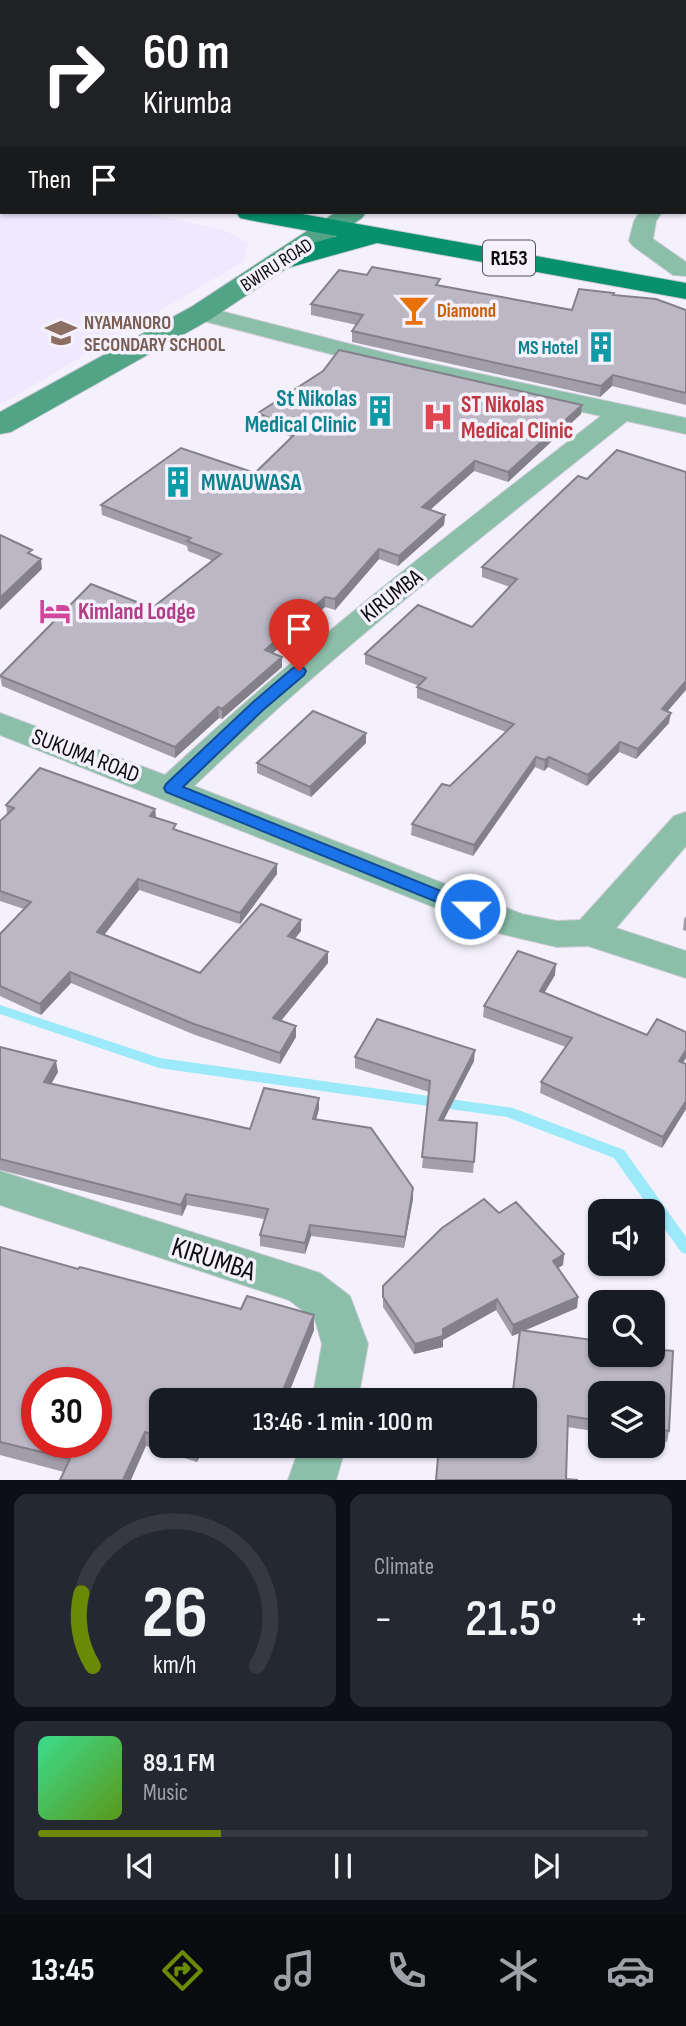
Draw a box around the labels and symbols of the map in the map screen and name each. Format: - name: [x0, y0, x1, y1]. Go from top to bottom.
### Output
- street label: BWIRU ROAD: [237, 234, 317, 297]
- road number: R153: [483, 240, 535, 276]
- bar icon: Diamond: [397, 293, 431, 327]
- place label: Diamond: [437, 300, 496, 323]
- place label: NYAMANORO SECONDARY SCHOOL: [84, 312, 226, 357]
- school or university icon: NYAMANORO SECONDARY SCHOOL: [44, 316, 78, 350]
- building icon: MS Hotel: [584, 330, 618, 364]
- place label: MS Hotel: [518, 337, 578, 360]
- place label: St Nikolas Medical Clinic: [245, 385, 357, 439]
- place label: ST Nikolas Medical Clinic: [461, 391, 573, 445]
- building icon: St Nikolas Medical Clinic: [363, 394, 397, 428]
- hospital icon: ST Nikolas Medical Clinic: [421, 400, 455, 434]
- building icon: MWAUWASA: [161, 465, 195, 499]
- place label: MWAUWASA: [201, 469, 302, 497]
- street label: KIRUMBA: [355, 563, 428, 629]
- hotel icon: Kimland Lodge: [38, 594, 72, 628]
- place label: Kimland Lodge: [78, 598, 196, 626]
- pin: [269, 599, 329, 671]
- street label: SUKUMA ROAD: [28, 723, 143, 789]
- position arrow: [433, 872, 507, 946]
- street label: KIRUMBA: [168, 1230, 260, 1289]
- speed limit sign: 30: [21, 1367, 112, 1458]

